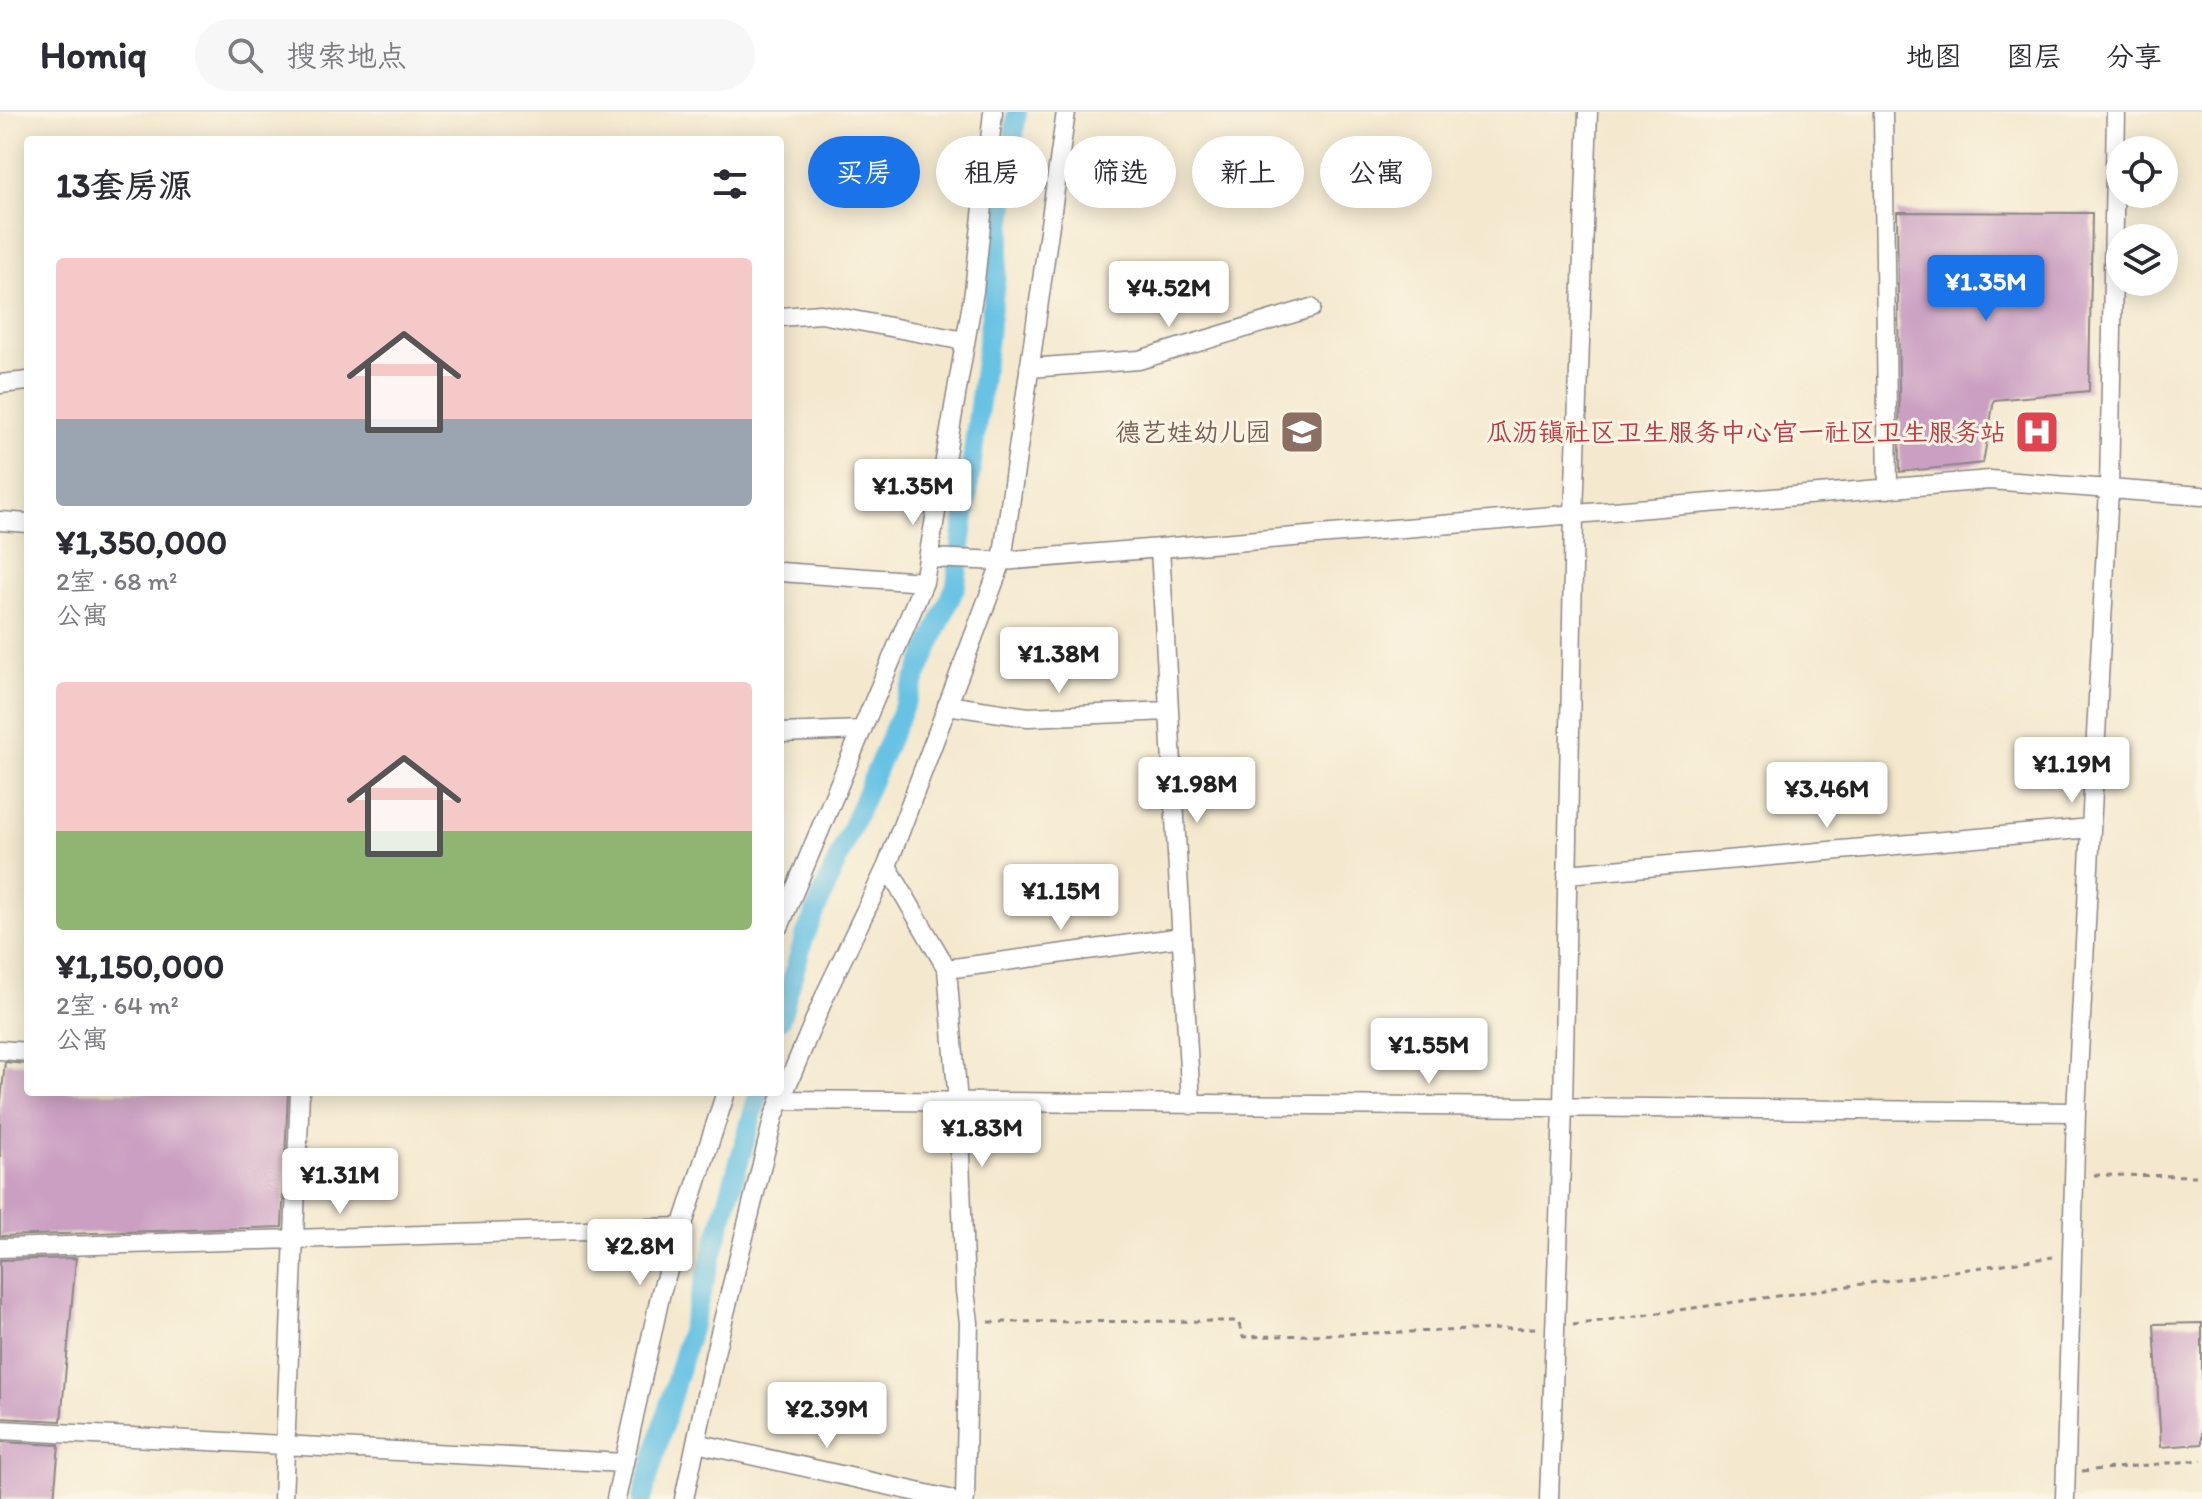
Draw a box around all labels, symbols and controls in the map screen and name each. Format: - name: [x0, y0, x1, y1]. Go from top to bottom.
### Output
- search box: [195, 19, 755, 91]
- text: Homiq: [40, 32, 147, 78]
- icon: search: [223, 33, 267, 77]
- text: 搜索地点: [287, 37, 407, 74]
- text: 地图: [1906, 39, 1962, 73]
- text: 图层: [2006, 39, 2062, 73]
- text: 分享: [2106, 39, 2162, 73]
- chip: 买房: [808, 136, 920, 208]
- chip: 租房: [936, 136, 1048, 208]
- chip: 筛选: [1064, 136, 1176, 208]
- chip: 新上: [1192, 136, 1304, 208]
- chip: 公寓: [1320, 136, 1432, 208]
- map controls: [2106, 136, 2178, 296]
- button: locate: [2106, 136, 2178, 208]
- icon: filters: [708, 162, 752, 206]
- text: 13套房源: [56, 165, 192, 206]
- button: layers: [2106, 224, 2178, 296]
- pin: ¥1.35M: [1921, 255, 2051, 323]
- pin: ¥4.52M: [1104, 261, 1234, 329]
- text: ¥1.35M: [1945, 265, 2027, 297]
- text: ¥4.52M: [1127, 271, 1211, 303]
- icon: home: [332, 310, 476, 454]
- school or university icon: 德艺娃幼儿园: [1278, 408, 1326, 456]
- hospital icon: 瓜沥镇社区卫生服务中心官一社区卫生服务站: [2013, 408, 2061, 456]
- place label: 德艺娃幼儿园: [1115, 416, 1271, 448]
- place label: 瓜沥镇社区卫生服务中心官一社区卫生服务站: [1486, 416, 2006, 448]
- pin: ¥1.35M: [848, 459, 978, 527]
- text: ¥1.35M: [872, 469, 954, 501]
- text: ¥1,350,000: [56, 522, 227, 563]
- text: 2室 · 68 m²: [56, 565, 177, 597]
- text: 公寓: [56, 599, 108, 631]
- pin: ¥1.38M: [994, 627, 1124, 695]
- text: ¥1.38M: [1018, 637, 1100, 669]
- icon: home: [332, 734, 476, 878]
- pin: ¥1.19M: [2007, 737, 2137, 805]
- text: ¥1.19M: [2032, 747, 2112, 779]
- pin: ¥1.98M: [1132, 757, 1262, 825]
- pin: ¥3.46M: [1762, 762, 1892, 830]
- text: ¥1.98M: [1156, 767, 1238, 799]
- text: ¥3.46M: [1785, 772, 1869, 804]
- pin: ¥1.15M: [996, 864, 1126, 932]
- text: ¥1.15M: [1021, 874, 1101, 906]
- text: ¥1,150,000: [56, 946, 224, 987]
- text: 2室 · 64 m²: [56, 989, 179, 1021]
- pin: ¥1.55M: [1364, 1018, 1494, 1086]
- text: 公寓: [56, 1023, 108, 1055]
- text: ¥1.55M: [1389, 1028, 1469, 1060]
- pin: ¥1.83M: [917, 1101, 1047, 1169]
- text: ¥1.83M: [941, 1111, 1023, 1143]
- pin: ¥1.31M: [275, 1148, 405, 1216]
- text: ¥1.31M: [300, 1158, 380, 1190]
- pin: ¥2.8M: [584, 1219, 696, 1287]
- text: ¥2.8M: [605, 1229, 675, 1261]
- pin: ¥2.39M: [762, 1382, 892, 1450]
- text: ¥2.39M: [786, 1392, 868, 1424]

